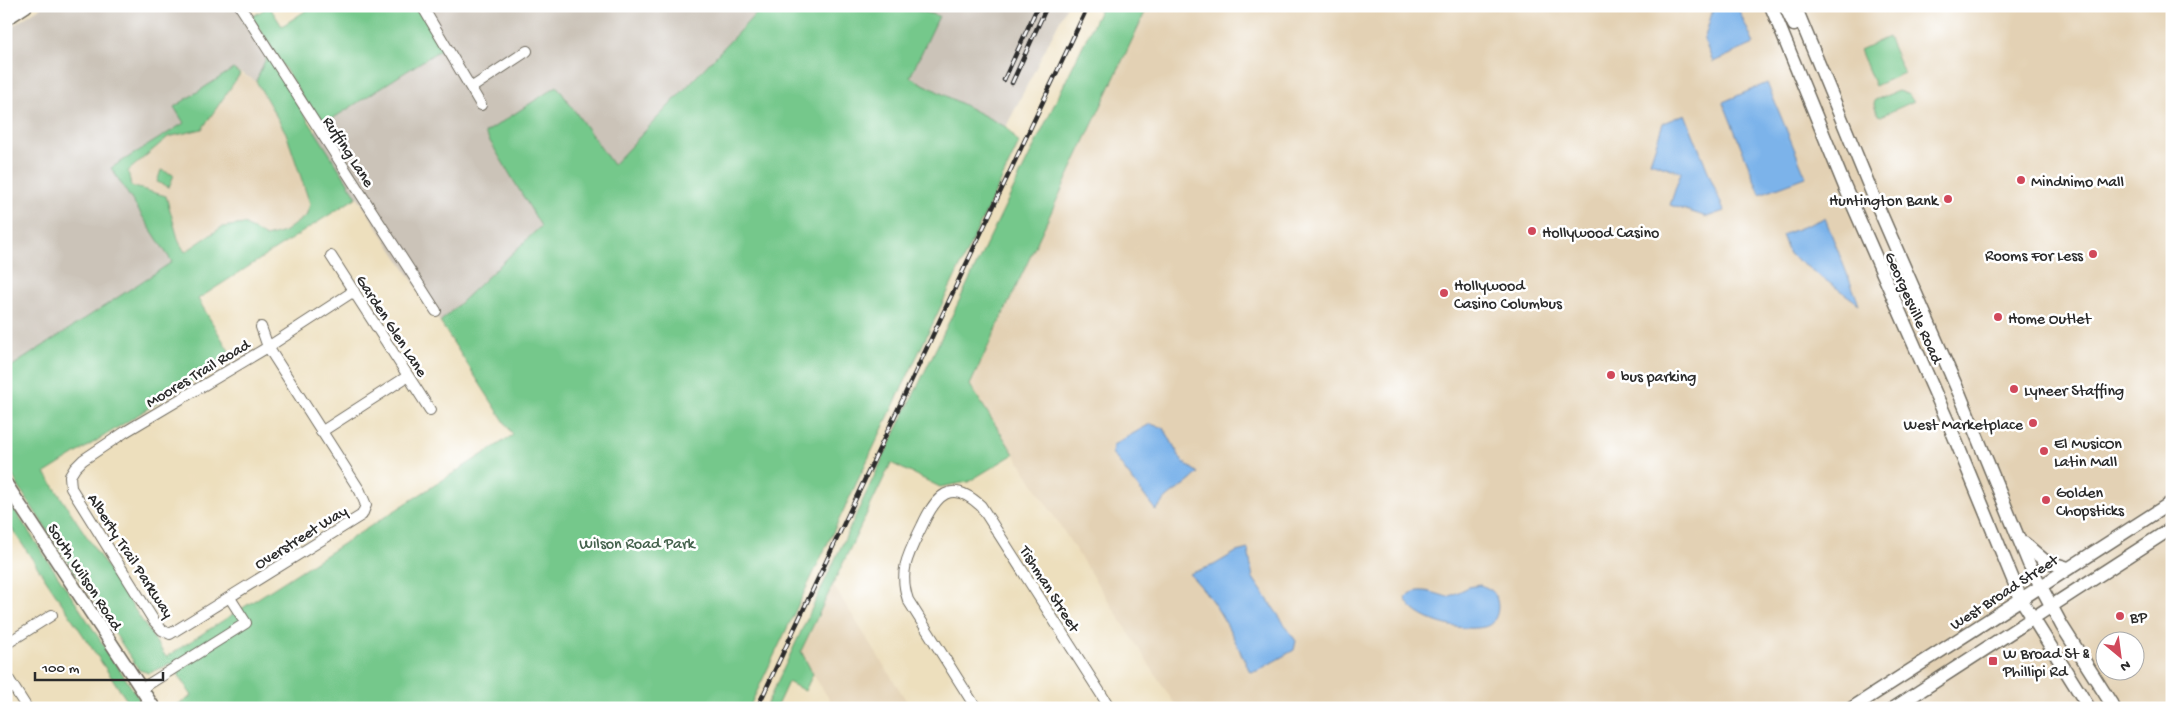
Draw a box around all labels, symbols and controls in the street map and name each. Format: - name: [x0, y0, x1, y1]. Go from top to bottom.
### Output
- street label: Ruffing Lane: [317, 114, 377, 192]
- marker: Mindnimo Mall: [2015, 174, 2027, 186]
- place label: Mindnimo Mall: [2031, 174, 2124, 193]
- place label: Huntington Bank: [1829, 193, 1940, 212]
- marker: Huntington Bank: [1942, 193, 1954, 205]
- marker: Hollywood Casino: [1526, 225, 1538, 237]
- place label: Hollywood Casino: [1542, 225, 1659, 244]
- place label: Rooms For Less: [1985, 248, 2084, 267]
- marker: Rooms For Less: [2087, 248, 2099, 260]
- street label: Georgesville Road: [1879, 250, 1946, 369]
- street label: Garden Glen Lane: [350, 272, 430, 382]
- place label: Hollywood Casino Columbus: [1454, 278, 1563, 315]
- marker: Hollywood Casino Columbus: [1438, 287, 1450, 299]
- marker: Home Outlet: [1992, 311, 2004, 323]
- place label: Home Outlet: [2008, 311, 2092, 330]
- street label: Moores Trail Road: [143, 336, 256, 413]
- marker: bus parking: [1605, 369, 1617, 381]
- place label: bus parking: [1621, 369, 1696, 388]
- marker: Lyneer Staffing: [2008, 383, 2020, 395]
- place label: Lyneer Staffing: [2024, 383, 2124, 402]
- place label: West Marketplace: [1903, 417, 2024, 436]
- marker: West Marketplace: [2027, 417, 2039, 429]
- place label: El MusicOn Latin Mall: [2054, 436, 2122, 473]
- marker: El MusicOn Latin Mall: [2038, 445, 2050, 457]
- place label: Golden Chopsticks: [2056, 485, 2125, 522]
- street label: Alberty Trail Parkway: [82, 491, 176, 623]
- marker: Golden Chopsticks: [2040, 494, 2052, 506]
- street label: Overstreet Way: [252, 503, 352, 575]
- street label: South Wilson Road: [42, 521, 125, 636]
- park label: Wilson Road Park: [579, 536, 697, 555]
- street label: Tishman Street: [1013, 542, 1083, 638]
- street label: West Broad Street: [1947, 551, 2064, 636]
- marker: BP: [2114, 610, 2126, 622]
- place label: BP: [2129, 610, 2147, 629]
- north arrow: [2096, 632, 2146, 682]
- place label: W Broad St & Phillipi Rd: [2002, 646, 2090, 683]
- scale bar: [35, 649, 162, 681]
- marker: W Broad St & Phillipi Rd: [1987, 655, 1999, 667]
- text: N: [2117, 656, 2133, 675]
- text: 100 m: [41, 660, 80, 678]

